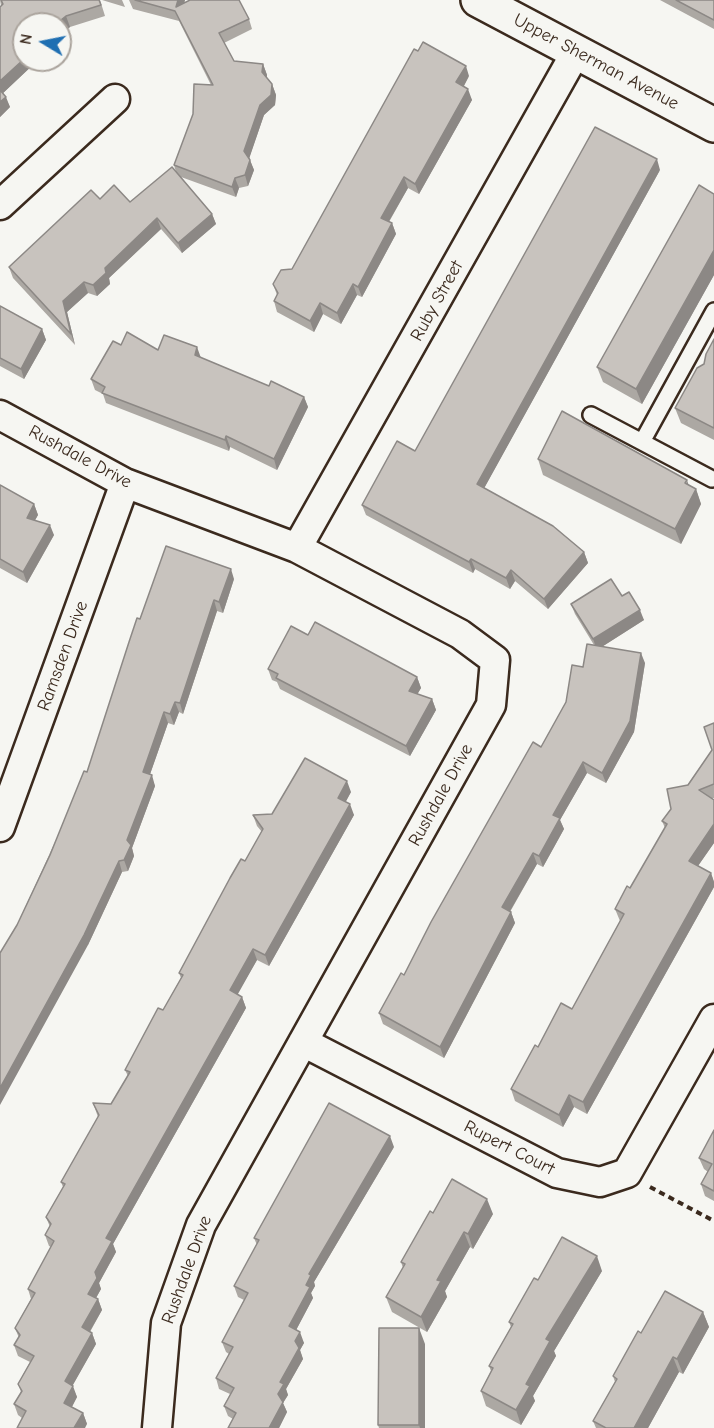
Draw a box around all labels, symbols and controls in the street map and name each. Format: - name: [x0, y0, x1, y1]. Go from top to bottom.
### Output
- street label: Upper Sherman Avenue: [510, 9, 682, 115]
- north arrow: [12, 12, 72, 72]
- text: N: [16, 33, 36, 46]
- street label: Ruby Street: [406, 257, 468, 345]
- street label: Rushdale Drive: [25, 421, 135, 493]
- street label: Ramsden Drive: [33, 598, 93, 714]
- street label: Rushdale Drive: [404, 740, 478, 850]
- street label: Rupert Court: [460, 1116, 558, 1180]
- street label: Rushdale Drive: [157, 1213, 217, 1327]

